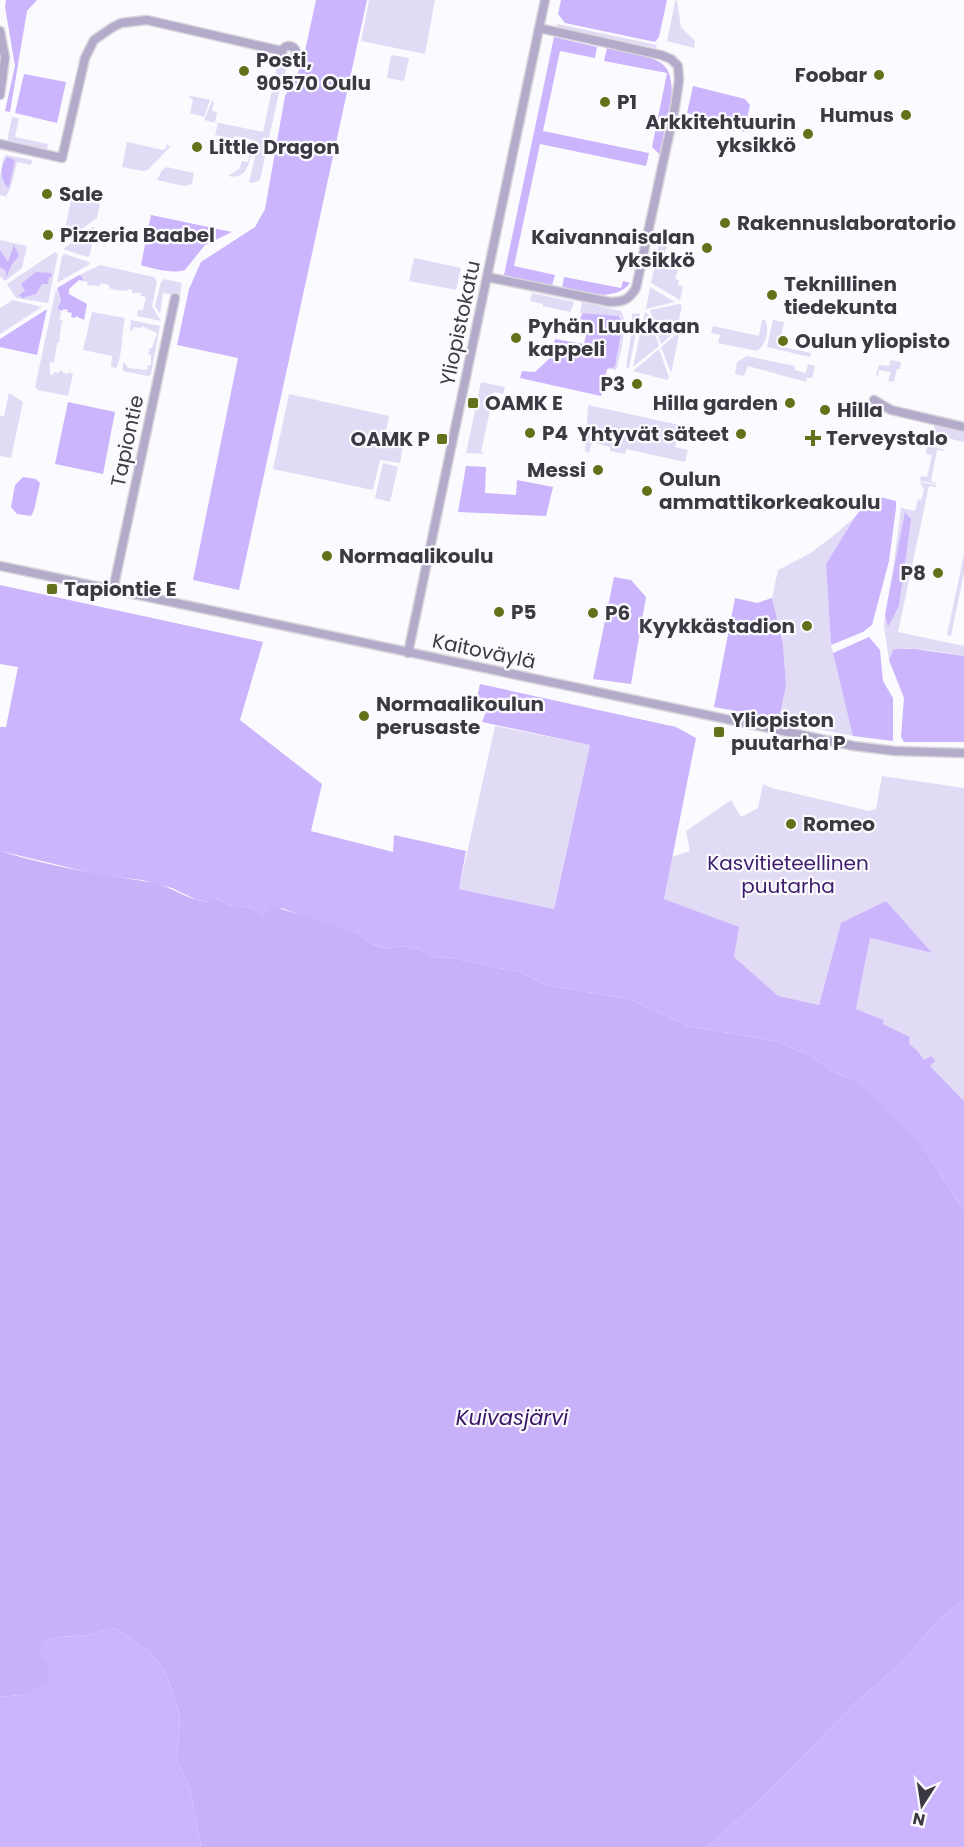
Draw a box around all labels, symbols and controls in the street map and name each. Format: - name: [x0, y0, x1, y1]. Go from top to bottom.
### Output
- place label: Posti, 90570 Oulu: [256, 46, 371, 97]
- place label: Foobar: [795, 61, 867, 89]
- marker: Posti, 90570 Oulu: [237, 64, 251, 78]
- marker: Foobar: [872, 68, 886, 82]
- place label: P1: [617, 88, 637, 116]
- marker: P1: [598, 95, 612, 109]
- place label: Humus: [820, 101, 894, 129]
- place label: Arkkitehtuurin yksikkö: [645, 108, 796, 159]
- marker: Humus: [899, 108, 913, 122]
- marker: Arkkitehtuurin yksikkö: [801, 127, 815, 141]
- place label: Little Dragon: [209, 133, 340, 161]
- marker: Little Dragon: [190, 140, 204, 154]
- place label: Sale: [59, 180, 103, 208]
- marker: Sale: [40, 187, 54, 201]
- place label: Rakennuslaboratorio: [737, 209, 956, 237]
- marker: Rakennuslaboratorio: [718, 216, 732, 230]
- place label: Pizzeria Baabel: [60, 221, 215, 249]
- place label: Kaivannaisalan yksikkö: [531, 223, 695, 274]
- marker: Pizzeria Baabel: [41, 228, 55, 242]
- marker: Kaivannaisalan yksikkö: [700, 241, 714, 255]
- street label: Yliopistokatu: [433, 258, 487, 388]
- place label: Teknillinen tiedekunta: [784, 270, 897, 321]
- marker: Teknillinen tiedekunta: [765, 288, 779, 302]
- place label: Pyhän Luukkaan kappeli: [528, 312, 700, 363]
- place label: Oulun yliopisto: [795, 327, 950, 355]
- marker: Pyhän Luukkaan kappeli: [509, 331, 523, 345]
- marker: Oulun yliopisto: [776, 334, 790, 348]
- place label: P3: [600, 370, 625, 398]
- marker: P3: [630, 377, 644, 391]
- place label: OAMK E: [485, 389, 563, 417]
- place label: Hilla garden: [653, 389, 778, 417]
- street label: Tapiontie: [104, 393, 150, 489]
- marker: OAMK E: [466, 396, 480, 410]
- marker: Hilla garden: [783, 396, 797, 410]
- place label: Hilla: [837, 396, 883, 424]
- marker: Hilla: [818, 403, 832, 417]
- place label: P4: [542, 419, 568, 447]
- place label: Yhtyvät säteet: [577, 420, 729, 448]
- place label: Terveystalo: [826, 424, 948, 452]
- place label: OAMK P: [351, 425, 430, 453]
- marker: P4: [523, 426, 537, 440]
- marker: Yhtyvät säteet: [734, 427, 748, 441]
- marker: Terveystalo: [804, 429, 822, 447]
- marker: OAMK P: [435, 432, 449, 446]
- place label: Messi: [527, 456, 586, 484]
- marker: Messi: [591, 463, 605, 477]
- place label: Oulun ammattikorkeakoulu: [659, 465, 881, 516]
- marker: Oulun ammattikorkeakoulu: [640, 484, 654, 498]
- place label: Normaalikoulu: [339, 542, 493, 570]
- marker: Normaalikoulu: [320, 549, 334, 563]
- place label: P8: [901, 559, 926, 587]
- marker: P8: [931, 566, 945, 580]
- place label: Tapiontie E: [64, 575, 177, 603]
- marker: Tapiontie E: [45, 582, 59, 596]
- place label: P5: [511, 598, 536, 626]
- place label: P6: [605, 599, 630, 627]
- marker: P5: [492, 605, 506, 619]
- marker: P6: [586, 606, 600, 620]
- place label: Kyykkästadion: [639, 612, 795, 640]
- marker: Kyykkästadion: [800, 619, 814, 633]
- street label: Kaitoväylä: [430, 626, 538, 676]
- place label: Normaalikoulun perusaste: [376, 690, 544, 741]
- place label: Yliopiston puutarha P: [731, 706, 846, 757]
- marker: Normaalikoulun perusaste: [357, 709, 371, 723]
- marker: Yliopiston puutarha P: [712, 725, 726, 739]
- place label: Romeo: [803, 810, 875, 838]
- marker: Romeo: [784, 817, 798, 831]
- park label: Kasvitieteellinen puutarha: [707, 849, 869, 900]
- water label: Kuivasjärvi: [456, 1403, 569, 1432]
- north arrow: [892, 1775, 952, 1835]
- text: N: [911, 1807, 927, 1832]

